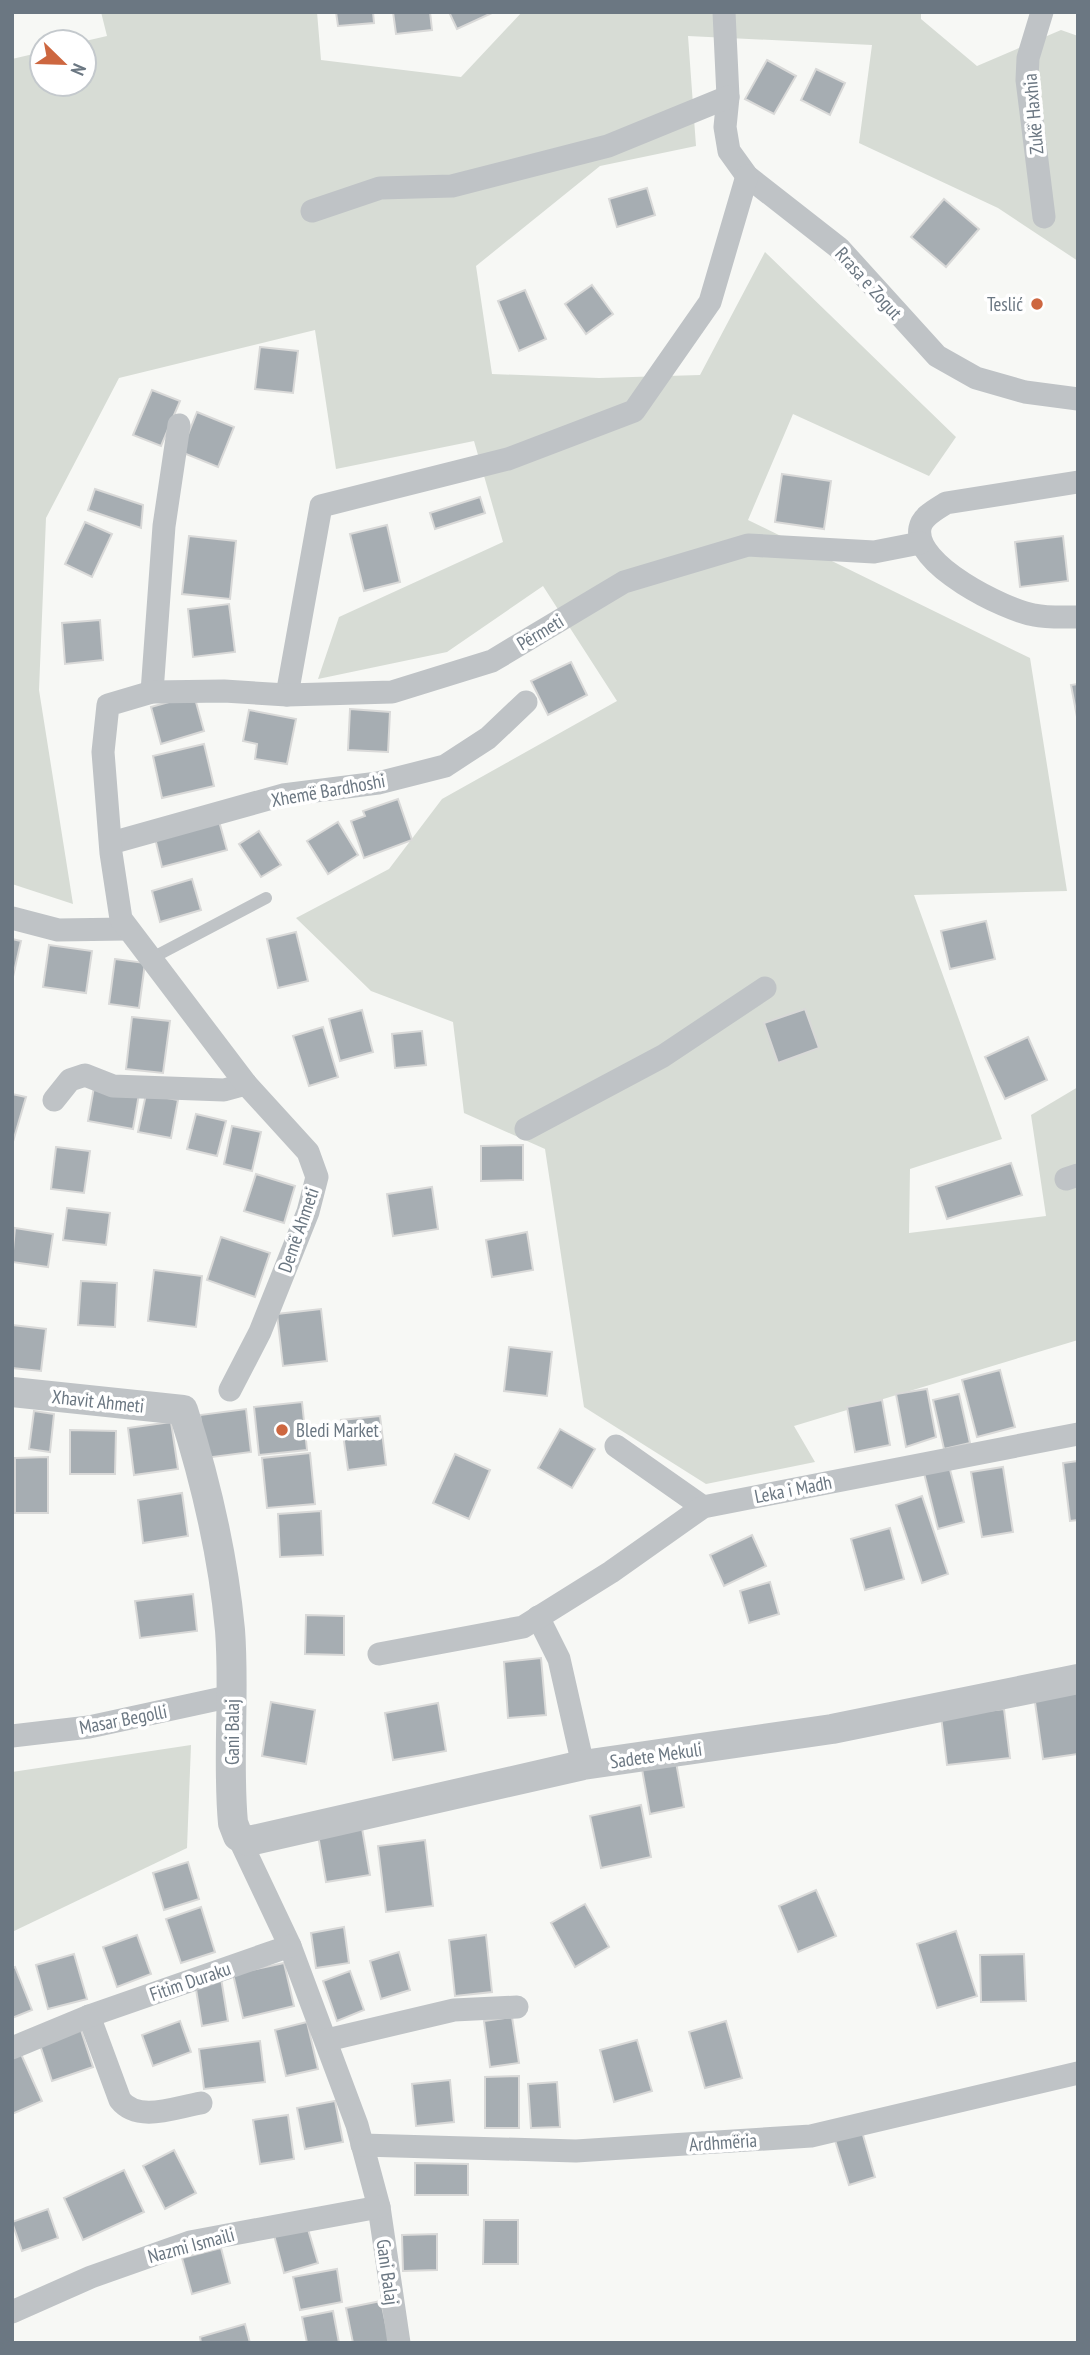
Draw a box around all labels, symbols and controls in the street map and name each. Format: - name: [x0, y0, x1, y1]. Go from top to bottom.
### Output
- north arrow: [28, 28, 98, 98]
- text: N: [66, 60, 92, 79]
- street label: Zukë Haxhia: [1018, 73, 1048, 155]
- street label: Rrasa e Zogut: [830, 242, 908, 325]
- place label: Teslić: [987, 292, 1023, 316]
- marker: Teslić: [1029, 296, 1045, 312]
- street label: Përmeti: [512, 609, 568, 655]
- street label: Xhemë Bardhoshi: [269, 768, 387, 812]
- street label: Demë Ahmeti: [272, 1184, 324, 1276]
- street label: Xhavit Ahmeti: [51, 1384, 145, 1418]
- place label: Bledi Market: [296, 1418, 380, 1442]
- marker: Bledi Market: [274, 1422, 290, 1438]
- street label: Leka i Madh: [752, 1470, 834, 1508]
- street label: Masar Begolli: [77, 1699, 169, 1739]
- street label: Gani Balaj: [220, 1699, 244, 1765]
- street label: Sadete Mekuli: [608, 1737, 704, 1773]
- street label: Fitim Duraku: [146, 1956, 234, 2006]
- street label: Ardhmëria: [688, 2128, 758, 2156]
- street label: Nazmi Ismaili: [145, 2222, 237, 2268]
- street label: Gani Balaj: [372, 2238, 404, 2306]

